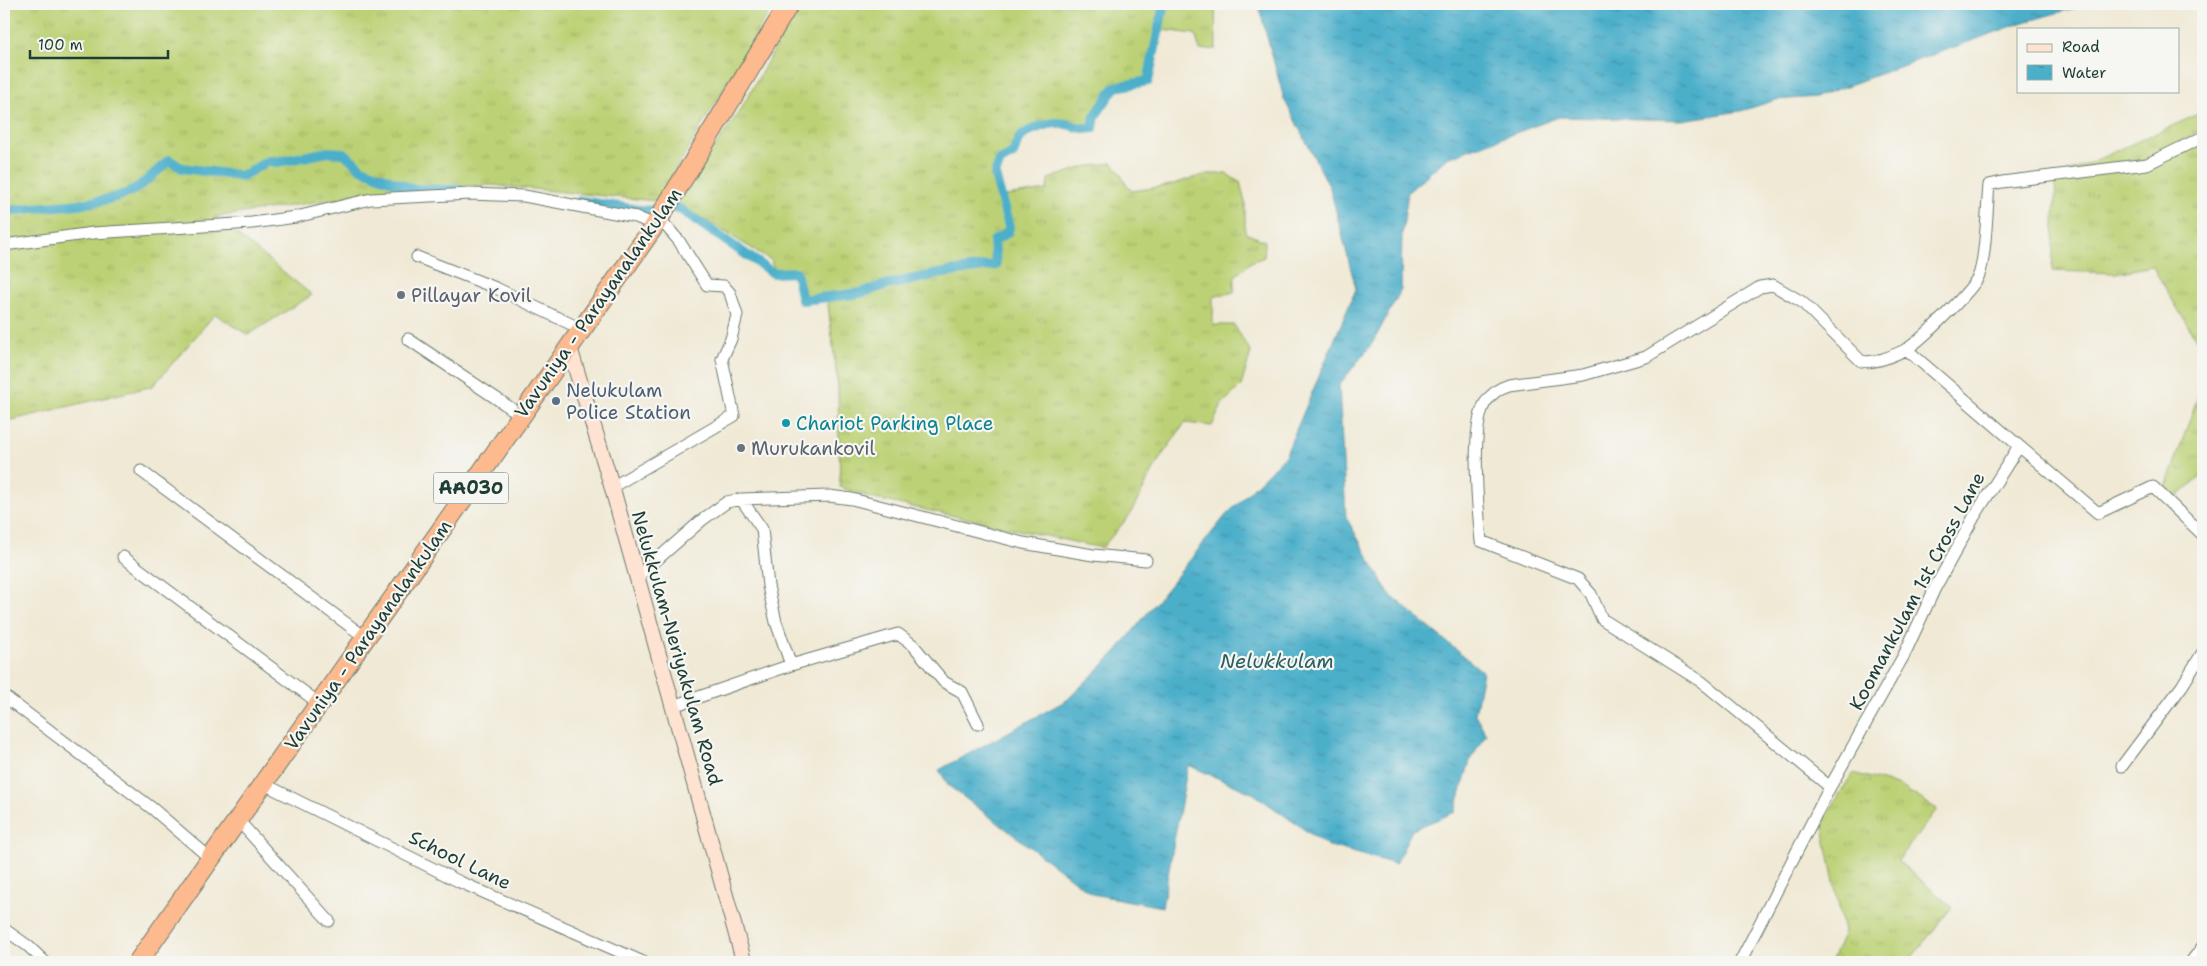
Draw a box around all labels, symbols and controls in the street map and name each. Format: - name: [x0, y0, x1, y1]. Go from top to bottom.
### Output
- scale bar: [30, 28, 168, 60]
- legend: [2017, 28, 2180, 92]
- text: 100 m: [38, 35, 83, 55]
- text: Road: [2062, 37, 2100, 57]
- text: Water: [2062, 63, 2106, 83]
- street label: Vavuniya - Parayanalankulam: [509, 183, 687, 423]
- place label: Pillayar Kovil: [411, 283, 532, 308]
- marker: Pillayar Kovil: [395, 289, 407, 301]
- place label: Nelukulam Police Station: [566, 378, 691, 425]
- marker: Nelukulam Police Station: [550, 395, 562, 407]
- place label: Chariot Parking Place: [796, 411, 994, 436]
- marker: Chariot Parking Place: [780, 417, 792, 429]
- place label: Murukankovil: [751, 436, 876, 461]
- marker: Murukankovil: [735, 442, 747, 454]
- street label: Koomankulam 1st Cross Lane: [1843, 467, 1991, 715]
- road number: AA030: [434, 472, 508, 503]
- street label: Nelukkulam-Neriyakulam Road: [626, 508, 728, 788]
- street label: Vavuniya - Parayanalankulam: [279, 515, 457, 755]
- water label: Nelukkulam: [1220, 648, 1334, 674]
- street label: School Lane: [405, 825, 515, 895]

